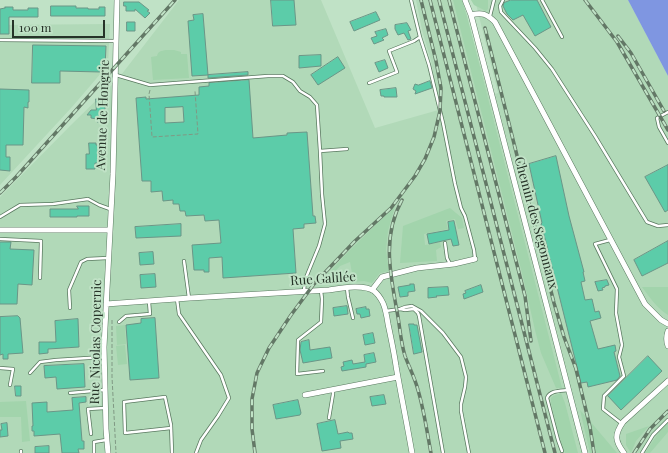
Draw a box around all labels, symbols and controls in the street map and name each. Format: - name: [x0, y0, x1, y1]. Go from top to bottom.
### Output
- scale bar: [14, 12, 107, 38]
- text: 100 m: [19, 19, 51, 35]
- street label: Avenue de Hongrie: [93, 59, 113, 171]
- street label: Chemin des Segonnaux: [511, 155, 561, 291]
- street label: Rue Galilée: [290, 269, 356, 289]
- street label: Rue Nicolas Copernic: [87, 279, 105, 405]

